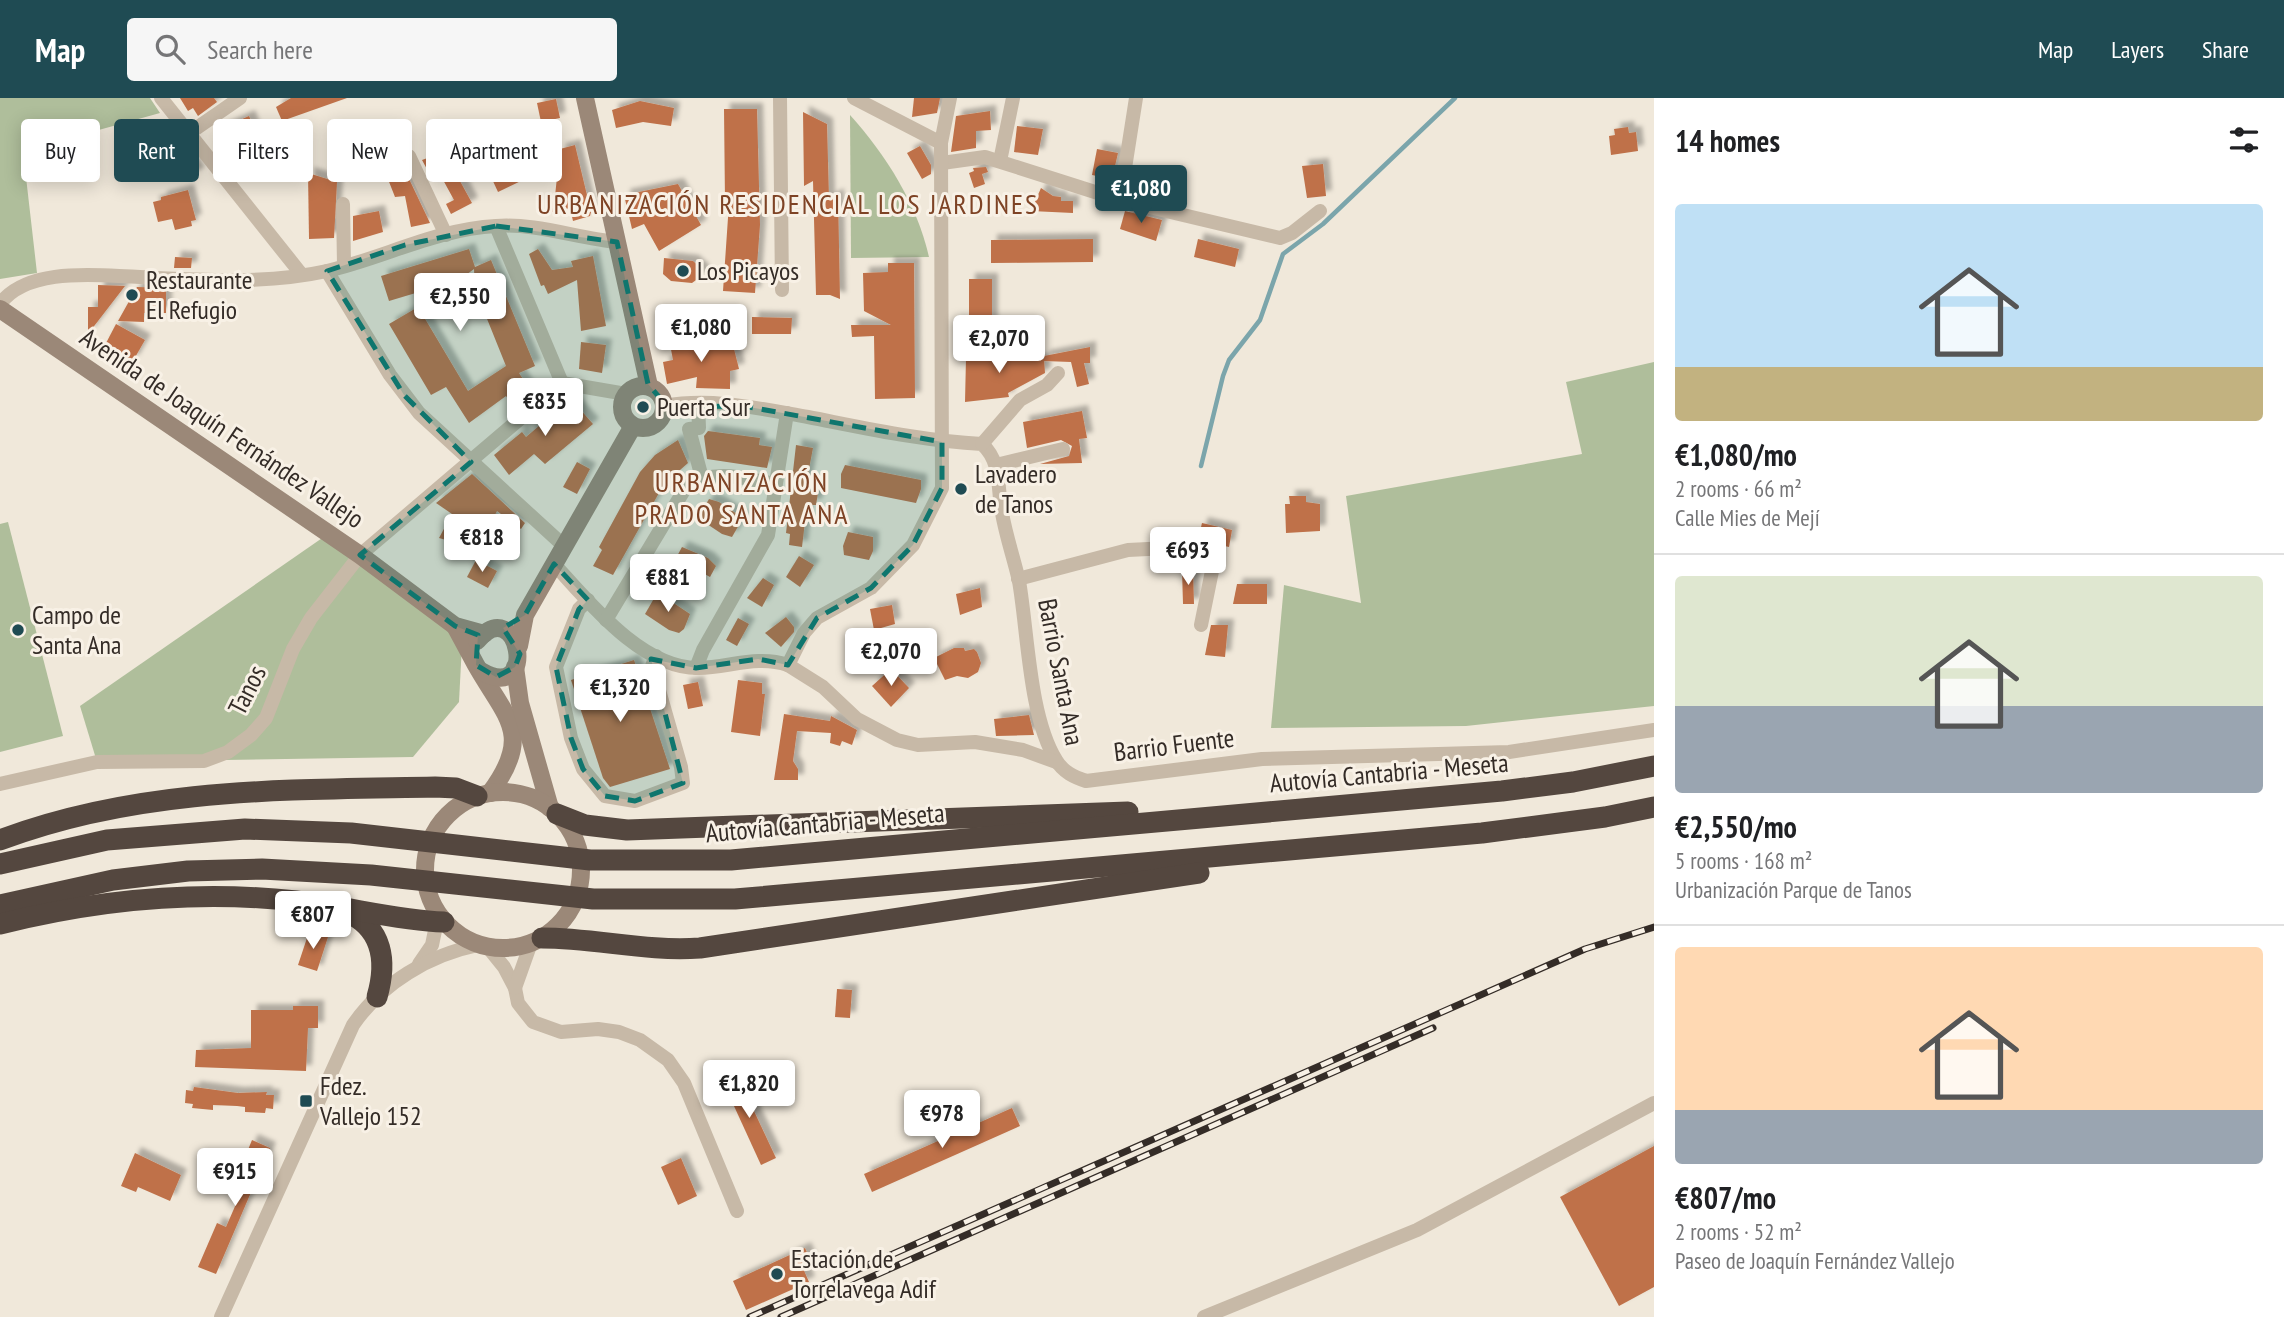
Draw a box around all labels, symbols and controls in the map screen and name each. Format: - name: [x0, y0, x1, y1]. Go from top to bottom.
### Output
- search box: [127, 18, 617, 81]
- text: Map: [35, 28, 85, 71]
- icon: search: [151, 30, 189, 68]
- text: Search here: [207, 33, 313, 66]
- text: Map: [2038, 34, 2073, 65]
- text: Layers: [2111, 34, 2164, 65]
- text: Share: [2202, 34, 2249, 65]
- chip: Buy: [21, 119, 100, 182]
- chip: Rent: [114, 119, 199, 182]
- chip: Filters: [213, 119, 313, 182]
- chip: New: [327, 119, 412, 182]
- chip: Apartment: [426, 119, 562, 182]
- text: 14 homes: [1675, 121, 1780, 160]
- icon: filters: [2225, 121, 2263, 159]
- pin: €1,080: [1084, 166, 1198, 225]
- text: €1,080: [1111, 173, 1171, 202]
- district label: URBANIZACIÓN RESIDENCIAL LOS JARDINES: [537, 185, 1039, 222]
- icon: home: [1906, 249, 2032, 375]
- place label: Los Picayos: [697, 254, 799, 287]
- place label: Restaurante El Refugio: [146, 263, 252, 326]
- marker: Los Picayos: [675, 263, 691, 279]
- pin: €2,550: [403, 274, 517, 333]
- text: €2,550: [430, 281, 490, 310]
- marker: Restaurante El Refugio: [124, 287, 140, 303]
- pin: €1,080: [644, 304, 758, 364]
- text: €1,080: [671, 312, 731, 341]
- pin: €2,070: [942, 316, 1056, 375]
- street label: Avenida de Joaquín Fernández Vallejo: [74, 320, 371, 535]
- text: €2,070: [969, 323, 1029, 352]
- pin: €835: [504, 378, 586, 438]
- text: €835: [523, 386, 567, 415]
- place label: Puerta Sur: [657, 390, 750, 423]
- marker: Puerta Sur: [635, 399, 651, 415]
- text: €1,080/mo: [1675, 435, 1797, 474]
- place label: Lavadero de Tanos: [975, 457, 1057, 520]
- district label: URBANIZACIÓN PRADO SANTA ANA: [635, 463, 850, 532]
- text: 2 rooms · 66 m²: [1675, 474, 1802, 503]
- marker: Lavadero de Tanos: [953, 481, 969, 497]
- text: Calle Mies de Mejí: [1675, 503, 1820, 532]
- pin: €818: [441, 514, 523, 574]
- text: €818: [460, 522, 504, 551]
- pin: €693: [1147, 528, 1229, 587]
- text: €693: [1166, 535, 1210, 564]
- pin: €881: [627, 554, 709, 614]
- text: €881: [646, 562, 690, 591]
- street label: Barrio Santa Ana: [1031, 596, 1092, 748]
- place label: Campo de Santa Ana: [32, 598, 121, 661]
- icon: home: [1906, 621, 2032, 747]
- marker: Campo de Santa Ana: [10, 622, 26, 638]
- pin: €2,070: [834, 628, 948, 688]
- text: €2,070: [861, 636, 921, 665]
- street label: Tanos: [220, 659, 273, 720]
- pin: €1,320: [563, 664, 677, 724]
- text: €1,320: [590, 672, 650, 701]
- street label: Barrio Fuente: [1112, 721, 1236, 768]
- street label: Autovía Cantabria - Meseta: [1268, 746, 1510, 799]
- street label: Autovía Cantabria - Meseta: [704, 796, 946, 849]
- text: €2,550/mo: [1675, 807, 1797, 846]
- text: 5 rooms · 168 m²: [1675, 846, 1812, 875]
- text: Urbanización Parque de Tanos: [1675, 875, 1912, 904]
- pin: €807: [272, 892, 354, 951]
- text: €807: [291, 899, 335, 928]
- icon: home: [1906, 992, 2032, 1118]
- pin: €1,820: [692, 1060, 806, 1120]
- text: €1,820: [719, 1068, 779, 1097]
- place label: Fdez. Vallejo 152: [319, 1069, 422, 1132]
- pin: €978: [901, 1090, 983, 1150]
- marker: Fdez. Vallejo 152: [298, 1093, 314, 1109]
- text: €978: [920, 1098, 964, 1127]
- pin: €915: [194, 1148, 276, 1208]
- text: €915: [213, 1156, 257, 1185]
- text: €807/mo: [1675, 1178, 1776, 1217]
- text: 2 rooms · 52 m²: [1675, 1217, 1802, 1246]
- place label: Estación de Torrelavega Adif: [791, 1242, 937, 1305]
- text: Paseo de Joaquín Fernández Vallejo: [1675, 1246, 1955, 1275]
- marker: Estación de Torrelavega Adif: [769, 1266, 785, 1282]

